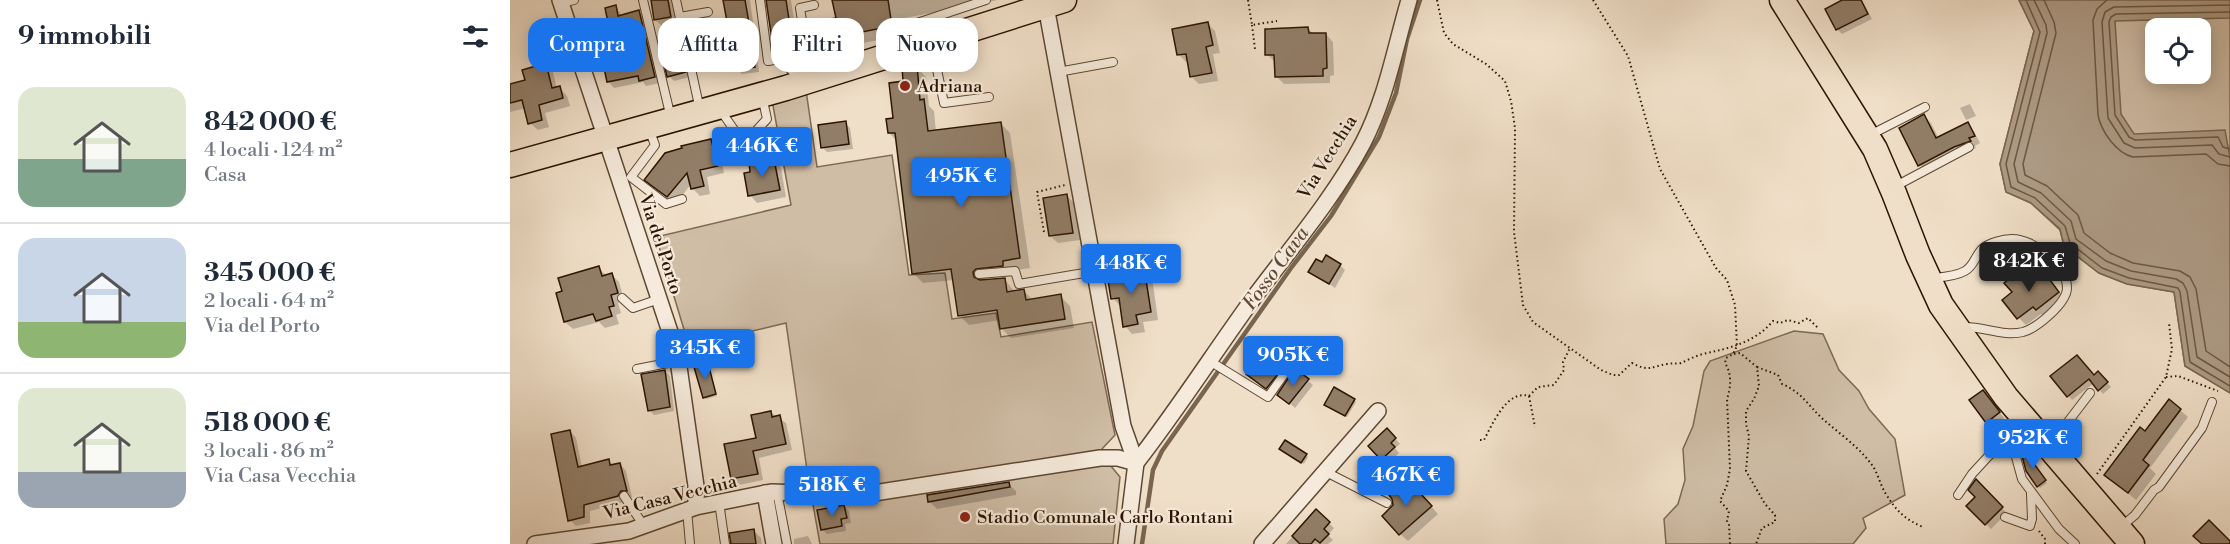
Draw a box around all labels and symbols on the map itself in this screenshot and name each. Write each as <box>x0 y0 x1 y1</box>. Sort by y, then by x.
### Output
place label: Adriana <box>916 75 983 98</box>
marker: Adriana <box>898 79 912 93</box>
street label: Via Vecchia <box>1292 110 1363 204</box>
pin: 446K € <box>713 127 811 178</box>
pin: 495K € <box>912 157 1010 208</box>
street label: Via del Porto <box>633 190 688 298</box>
water label: Fosso Cava <box>1237 221 1316 316</box>
pin: 842K € <box>1980 242 2078 293</box>
pin: 448K € <box>1082 244 1180 295</box>
pin: 345K € <box>656 329 754 380</box>
pin: 905K € <box>1244 336 1342 387</box>
pin: 952K € <box>1984 419 2082 470</box>
pin: 467K € <box>1357 456 1455 507</box>
pin: 518K € <box>783 466 881 517</box>
street label: Via Casa Vecchia <box>600 470 740 525</box>
place label: Stadio Comunale Carlo Rontani <box>977 506 1233 529</box>
marker: Stadio Comunale Carlo Rontani <box>958 510 972 524</box>

